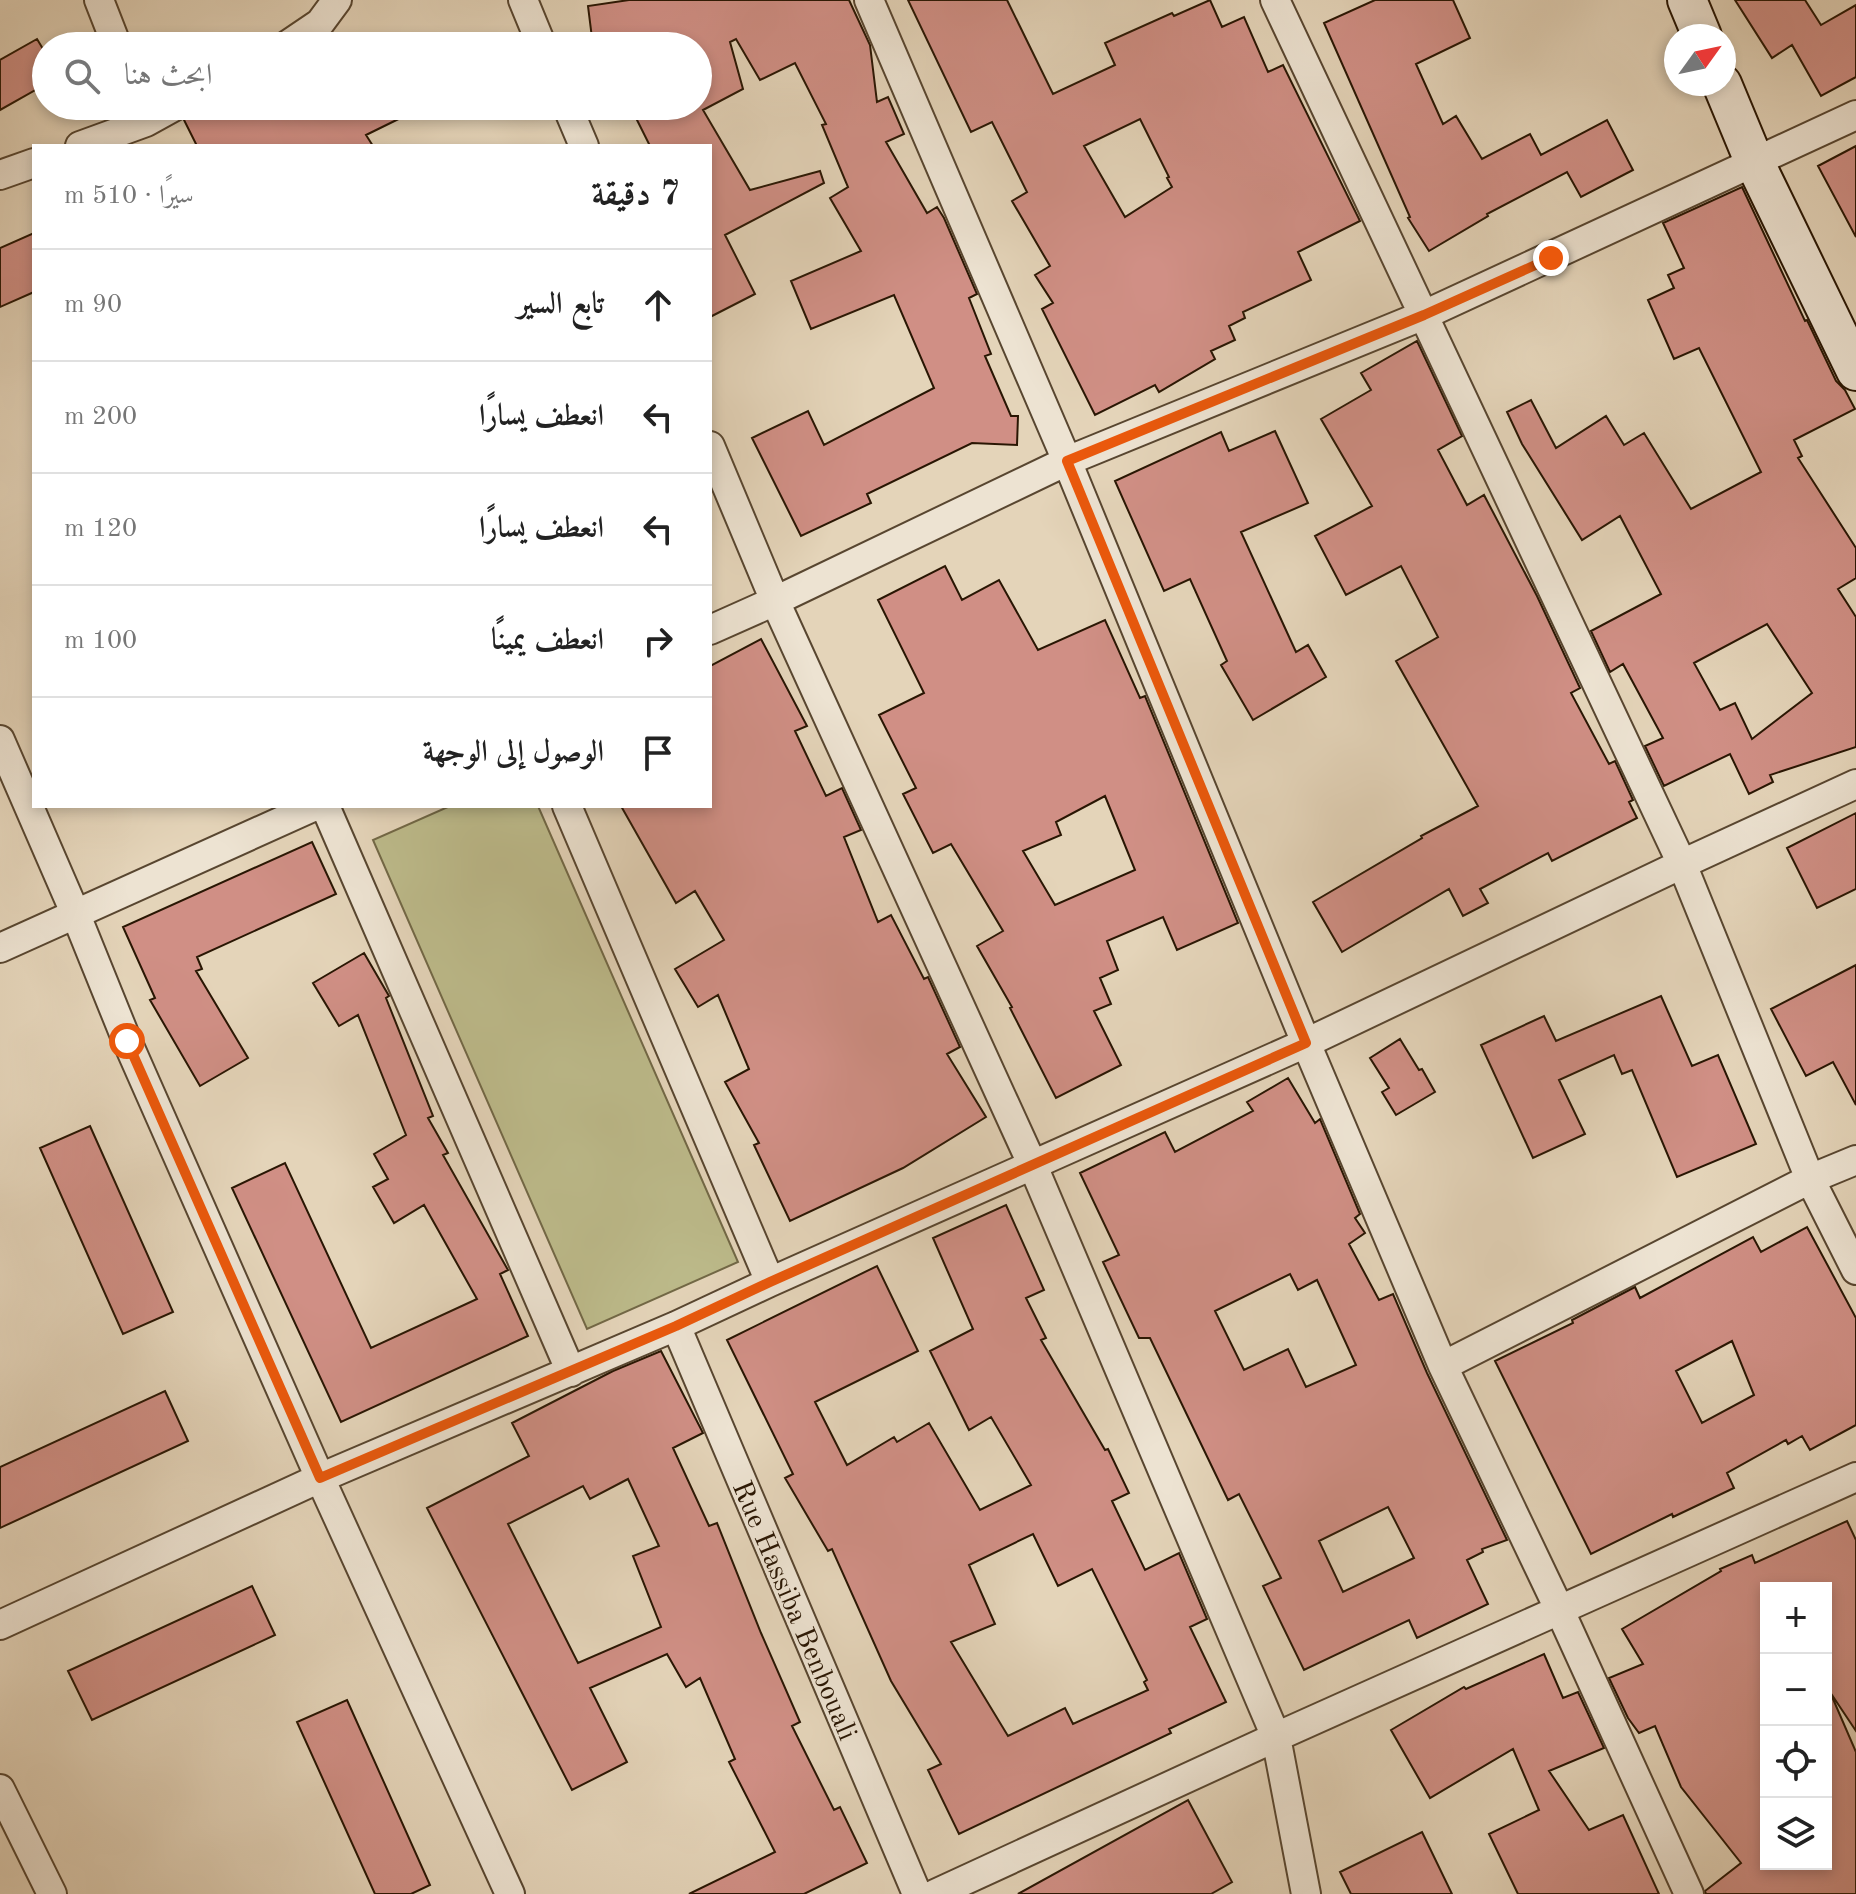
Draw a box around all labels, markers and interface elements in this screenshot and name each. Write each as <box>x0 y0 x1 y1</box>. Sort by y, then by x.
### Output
north arrow <box>1664 24 1736 96</box>
search box <box>32 32 712 120</box>
icon: search <box>60 54 104 98</box>
text: ابحث هنا <box>124 61 212 91</box>
text: 7 دقيقة <box>591 178 680 212</box>
text: سيرًا · 510 m <box>64 183 194 209</box>
route end <box>1533 240 1569 276</box>
icon: ahead <box>636 283 680 327</box>
text: تابع السير <box>517 290 604 320</box>
text: 90 m <box>64 292 122 318</box>
icon: left <box>636 395 680 439</box>
text: انعطف يسارًا <box>479 402 604 432</box>
text: 200 m <box>64 404 137 430</box>
icon: left <box>636 507 680 551</box>
text: انعطف يسارًا <box>479 514 604 544</box>
text: 120 m <box>64 516 137 542</box>
icon: right <box>636 619 680 663</box>
text: انعطف يمينًا <box>491 626 604 656</box>
text: 100 m <box>64 628 137 654</box>
icon: arrive <box>636 731 680 775</box>
text: الوصول إلى الوجهة <box>423 738 604 768</box>
route start <box>109 1023 145 1059</box>
street label: Rue Hassiba Benbouali <box>726 1477 861 1745</box>
map controls <box>1760 1582 1832 1870</box>
button: + <box>1760 1582 1832 1654</box>
button: − <box>1760 1654 1832 1726</box>
button: locate <box>1760 1726 1832 1798</box>
button: layers <box>1760 1798 1832 1870</box>

